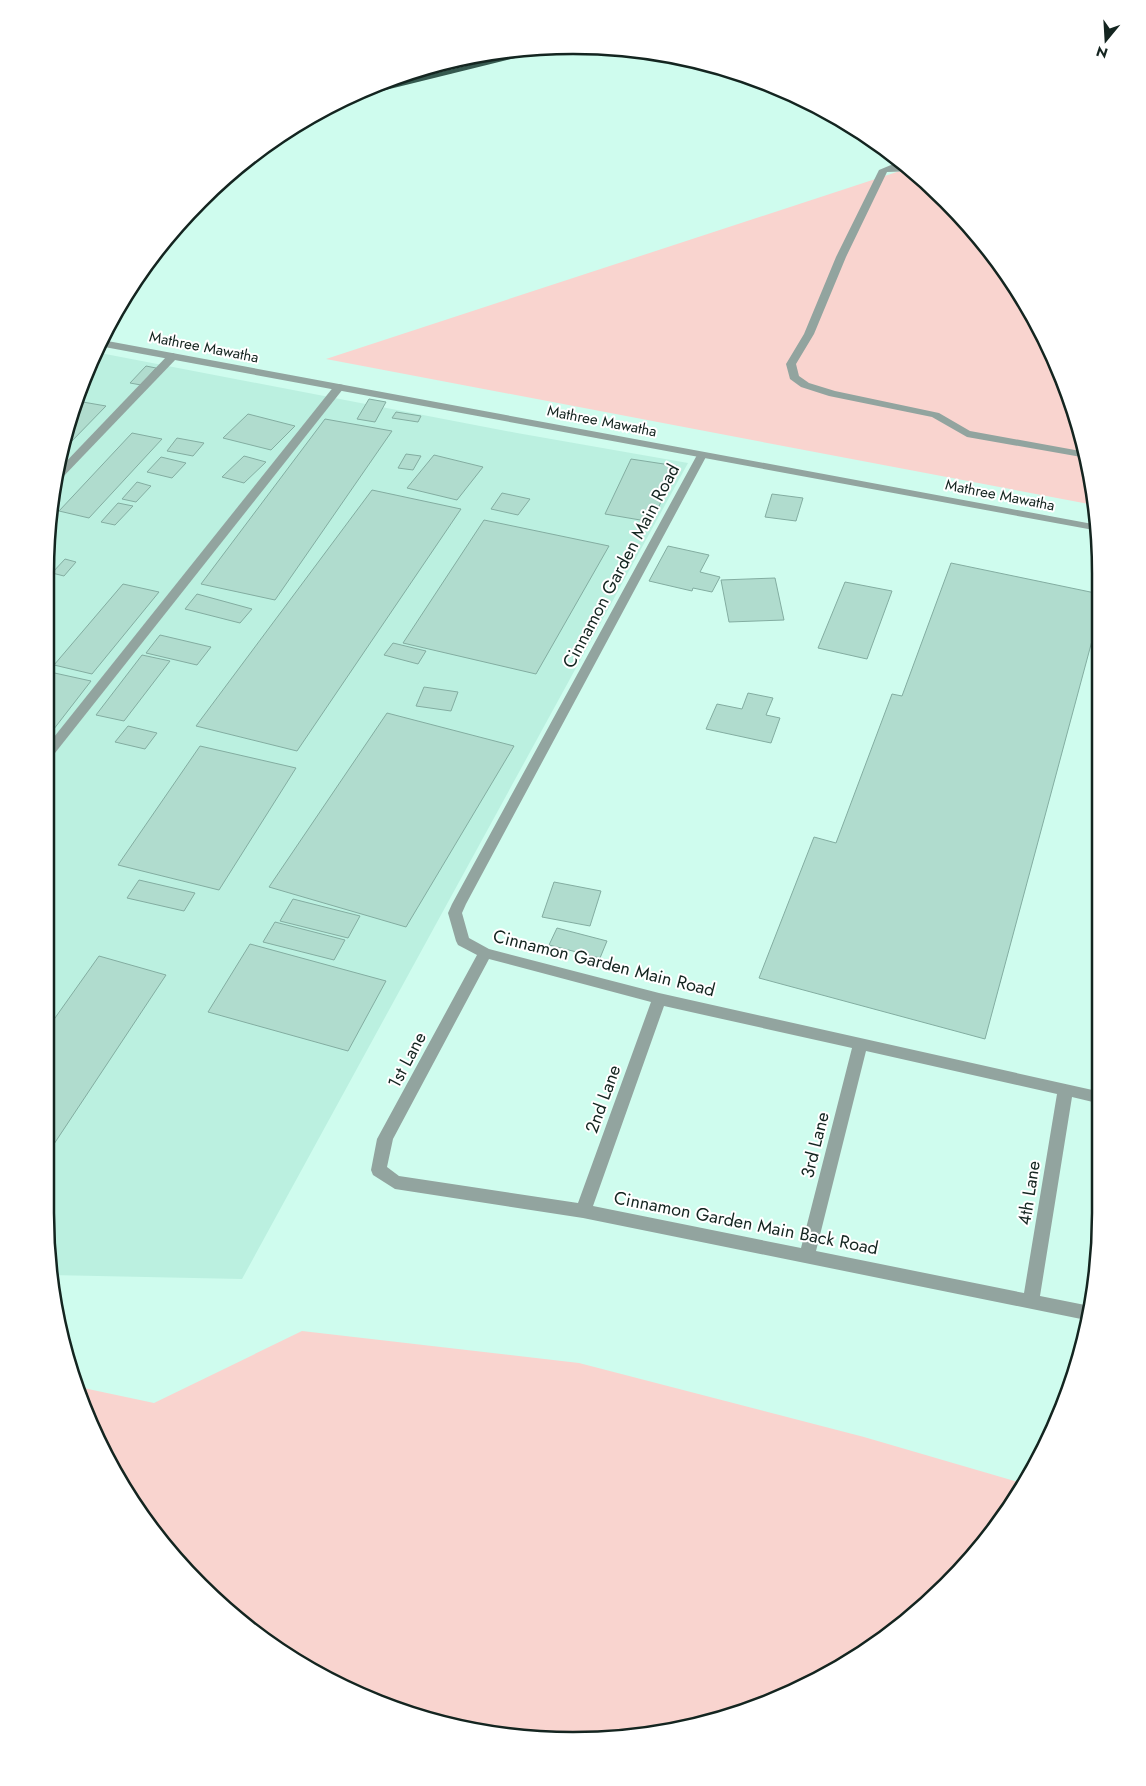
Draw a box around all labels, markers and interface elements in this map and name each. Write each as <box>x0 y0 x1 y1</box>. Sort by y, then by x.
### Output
north arrow <box>1081 15 1131 65</box>
text: N <box>1094 41 1110 64</box>
street label: Mathree Mawatha <box>147 326 261 368</box>
street label: Mathree Mawatha <box>545 400 659 442</box>
street label: Cinnamon Garden Main Road <box>556 459 686 673</box>
street label: Mathree Mawatha <box>943 474 1057 516</box>
street label: Cinnamon Garden Main Road <box>490 923 718 1003</box>
street label: 1st Lane <box>381 1027 433 1093</box>
street label: 2nd Lane <box>579 1061 627 1137</box>
street label: 3rd Lane <box>794 1109 836 1181</box>
street label: 4th Lane <box>1011 1159 1047 1227</box>
street label: Cinnamon Garden Main Back Road <box>612 1185 880 1261</box>

